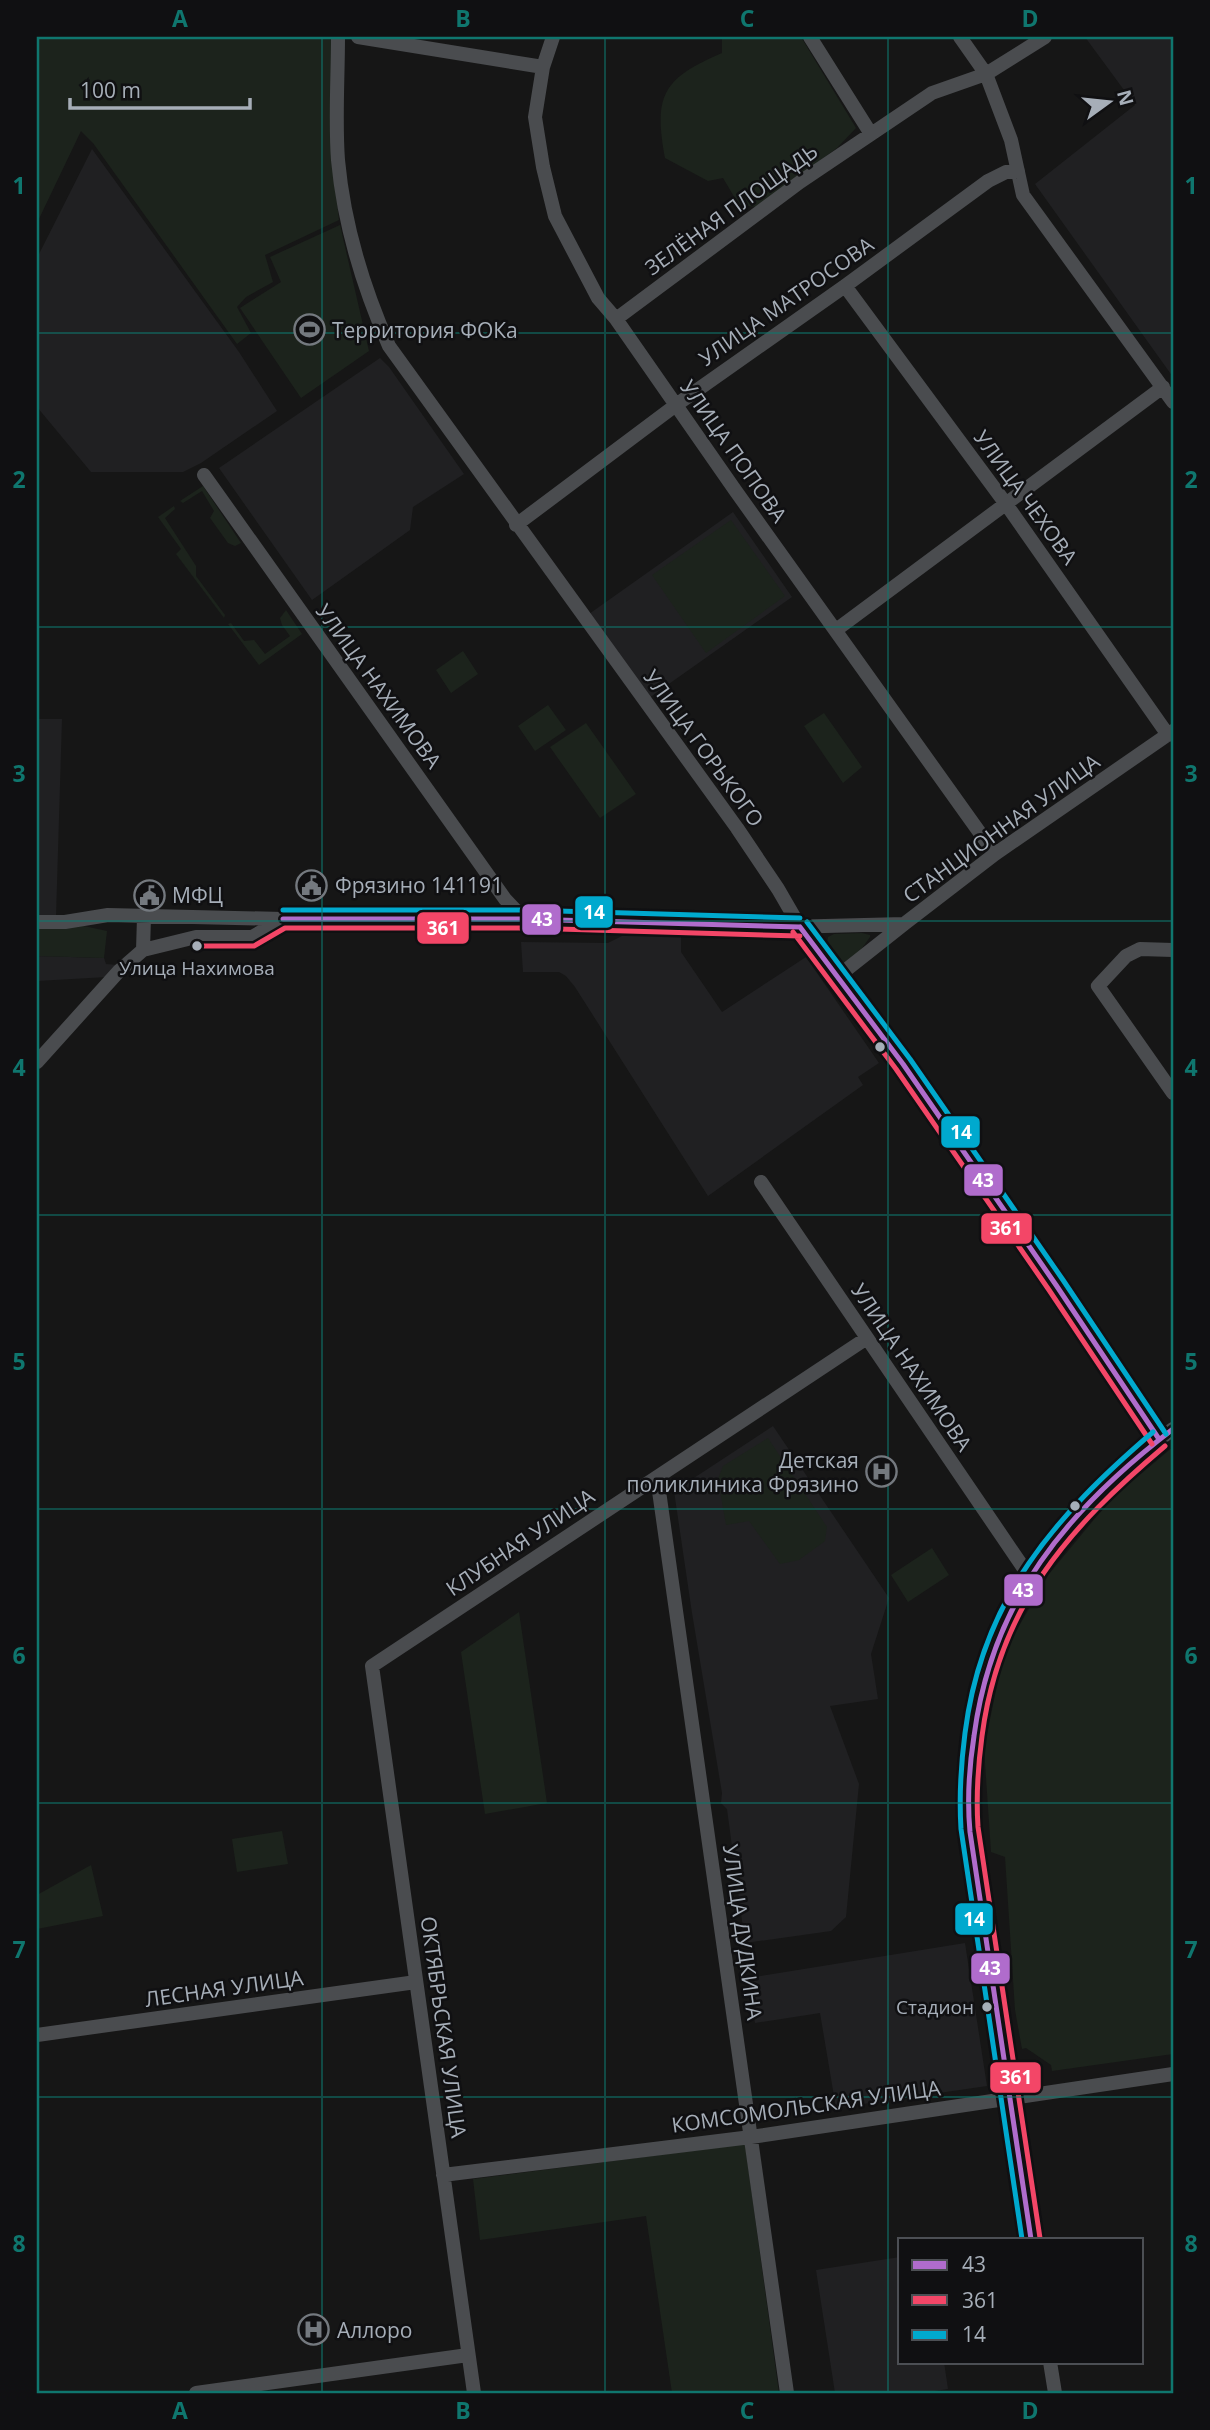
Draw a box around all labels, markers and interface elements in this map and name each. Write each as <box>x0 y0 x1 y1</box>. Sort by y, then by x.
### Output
text: A <box>172 2 188 34</box>
text: B <box>455 2 471 34</box>
text: C <box>740 2 754 34</box>
text: D <box>1021 2 1039 34</box>
scale bar <box>70 66 250 110</box>
north arrow <box>1074 66 1144 136</box>
text: 100 m <box>80 76 141 104</box>
text: N <box>1111 87 1140 108</box>
street label: ЗЕЛЁНАЯ ПЛОЩАДЬ <box>639 137 823 281</box>
text: 1 <box>12 169 26 201</box>
text: 1 <box>1184 169 1198 201</box>
street label: УЛИЦА МАТРОСОВА <box>693 230 879 372</box>
sports icon: Территория ФОКа <box>292 313 326 347</box>
place label: Территория ФОКа <box>332 316 518 344</box>
street label: УЛИЦА ПОПОВА <box>674 374 794 528</box>
street label: УЛИЦА ЧЕХОВА <box>968 424 1085 570</box>
text: 2 <box>12 463 26 495</box>
text: 2 <box>1184 463 1198 495</box>
street label: УЛИЦА НАХИМОВА <box>310 598 449 774</box>
street label: УЛИЦА ГОРЬКОГО <box>638 664 770 832</box>
street label: СТАНЦИОННАЯ УЛИЦА <box>897 747 1106 909</box>
text: 3 <box>12 757 26 789</box>
text: 3 <box>1184 757 1198 789</box>
public building icon: Фрязино 141191 <box>295 868 329 902</box>
place label: Фрязино 141191 <box>335 871 503 899</box>
public building icon: МФЦ <box>132 878 166 912</box>
place label: МФЦ <box>172 881 224 909</box>
line badge: 14 <box>574 895 614 929</box>
text: 14 <box>583 899 605 925</box>
line badge: 43 <box>521 903 562 936</box>
text: 43 <box>531 906 553 932</box>
line badge: 361 <box>416 911 470 945</box>
text: 361 <box>427 915 459 941</box>
marker: Улица Нахимова <box>190 939 204 953</box>
place label: Улица Нахимова <box>119 955 275 981</box>
unlabelled marker <box>873 1040 887 1054</box>
text: 4 <box>12 1051 26 1083</box>
text: 4 <box>1184 1051 1198 1083</box>
line badge: 14 <box>940 1115 981 1149</box>
text: 14 <box>950 1119 972 1145</box>
line badge: 43 <box>963 1163 1004 1197</box>
text: 43 <box>972 1167 994 1193</box>
line badge: 361 <box>980 1212 1033 1245</box>
text: 361 <box>990 1215 1022 1241</box>
street label: УЛИЦА НАХИМОВА <box>845 1278 979 1457</box>
text: 5 <box>12 1345 26 1377</box>
text: 5 <box>1184 1345 1198 1377</box>
place label: Детская поликлиника Фрязино <box>627 1446 859 1498</box>
hospital icon: Детская поликлиника Фрязино <box>865 1455 899 1489</box>
street label: КЛУБНАЯ УЛИЦА <box>440 1482 600 1602</box>
unlabelled marker <box>1068 1499 1082 1513</box>
line badge: 43 <box>1003 1573 1044 1607</box>
text: 43 <box>1012 1577 1034 1603</box>
text: 6 <box>12 1639 26 1671</box>
text: 6 <box>1184 1639 1198 1671</box>
street label: УЛИЦА ДУДКИНА <box>717 1842 769 2022</box>
line badge: 14 <box>954 1902 994 1936</box>
text: 14 <box>963 1906 985 1932</box>
street label: ОКТЯБРЬСКАЯ УЛИЦА <box>415 1914 474 2140</box>
text: 7 <box>12 1933 26 1965</box>
text: 7 <box>1184 1933 1198 1965</box>
line badge: 43 <box>970 1952 1011 1985</box>
text: 43 <box>979 1955 1001 1981</box>
street label: ЛЕСНАЯ УЛИЦА <box>143 1963 306 2013</box>
place label: Стадион <box>896 1994 974 2020</box>
marker: Стадион <box>980 2000 994 2014</box>
line badge: 361 <box>989 2061 1042 2094</box>
text: 361 <box>1000 2064 1032 2090</box>
street label: КОМСОМОЛЬСКАЯ УЛИЦА <box>670 2073 943 2139</box>
text: 8 <box>12 2227 26 2259</box>
text: 8 <box>1184 2227 1198 2259</box>
legend <box>898 2238 1144 2364</box>
text: 43 <box>962 2250 986 2278</box>
text: 361 <box>962 2286 998 2314</box>
hospital icon: Аллоро <box>297 2313 331 2347</box>
place label: Аллоро <box>337 2316 412 2344</box>
text: 14 <box>962 2320 986 2348</box>
text: A <box>172 2394 188 2426</box>
text: B <box>455 2394 471 2426</box>
text: C <box>740 2394 754 2426</box>
text: D <box>1021 2394 1039 2426</box>

